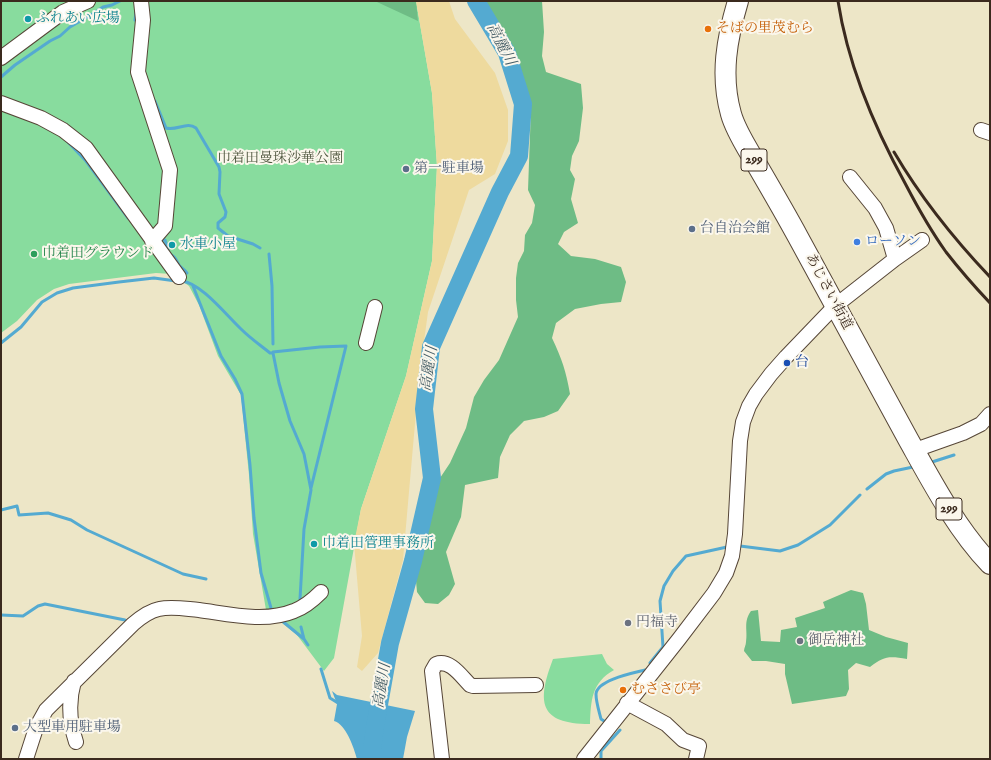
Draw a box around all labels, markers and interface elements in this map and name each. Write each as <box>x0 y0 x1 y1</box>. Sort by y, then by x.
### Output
place label: ふれあい広場 <box>36 11 120 27</box>
marker: ふれあい広場 <box>23 14 33 24</box>
water label: 高麗川 <box>482 21 518 69</box>
place label: そばの里茂むら <box>716 21 814 37</box>
marker: そばの里茂むら <box>703 24 713 34</box>
road number: 299 <box>741 149 767 171</box>
park label: 巾着田曼珠沙華公園 <box>217 151 343 167</box>
place label: 第一駐車場 <box>414 161 484 177</box>
marker: 第一駐車場 <box>401 164 411 174</box>
place label: 台自治会館 <box>700 221 770 237</box>
marker: 台自治会館 <box>687 224 697 234</box>
place label: ローソン <box>865 234 921 250</box>
place label: 水車小屋 <box>180 237 236 253</box>
marker: ローソン <box>852 237 862 247</box>
marker: 水車小屋 <box>167 240 177 250</box>
place label: 巾着田グラウンド <box>42 246 154 262</box>
marker: 巾着田グラウンド <box>29 249 39 259</box>
street label: あじさい街道 <box>801 251 855 333</box>
water label: 高麗川 <box>418 345 442 393</box>
place label: 台 <box>795 355 809 371</box>
marker: 台 <box>782 358 792 368</box>
road number: 299 <box>936 498 962 520</box>
place label: 巾着田管理事務所 <box>322 536 434 552</box>
marker: 巾着田管理事務所 <box>309 539 319 549</box>
place label: 円福寺 <box>636 615 678 631</box>
marker: 円福寺 <box>623 618 633 628</box>
place label: 御岳神社 <box>808 633 864 649</box>
marker: 御岳神社 <box>795 636 805 646</box>
water label: 高麗川 <box>371 662 395 710</box>
place label: むささび亭 <box>631 682 701 698</box>
marker: むささび亭 <box>618 685 628 695</box>
place label: 大型車用駐車場 <box>23 720 121 736</box>
marker: 大型車用駐車場 <box>10 723 20 733</box>

